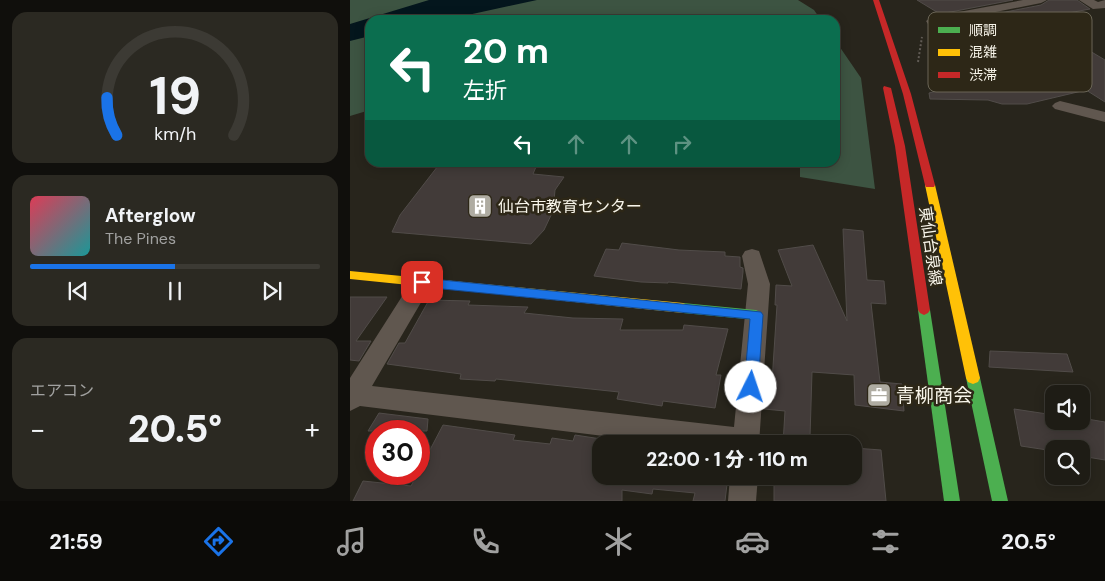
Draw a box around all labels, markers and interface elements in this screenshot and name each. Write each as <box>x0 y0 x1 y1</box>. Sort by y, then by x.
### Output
legend <box>928 12 1092 92</box>
text: 順調 <box>969 21 997 39</box>
text: 20 m <box>463 28 549 74</box>
icon: left <box>380 35 445 100</box>
text: 混雑 <box>969 43 997 61</box>
text: 19 <box>149 62 201 130</box>
text: 渋滞 <box>969 66 997 84</box>
text: 左折 <box>463 76 507 105</box>
text: km/h <box>154 122 196 146</box>
icon: left <box>509 130 537 158</box>
icon: ahead <box>562 130 590 158</box>
icon: ahead <box>615 130 643 158</box>
icon: right <box>668 130 696 158</box>
building icon: 仙台市教育センター <box>467 193 493 219</box>
place label: 仙台市教育センター <box>498 196 642 217</box>
text: Afterglow <box>105 203 196 228</box>
street label: 東仙台泉線 <box>915 205 946 287</box>
text: The Pines <box>105 228 176 249</box>
pin <box>401 261 443 303</box>
icon: arrive <box>408 268 436 296</box>
icon: previous <box>64 277 92 305</box>
icon: pause <box>161 277 189 305</box>
icon: next <box>258 277 286 305</box>
position arrow <box>724 360 776 412</box>
text: エアコン <box>30 380 94 401</box>
office icon: 青柳商会 <box>866 382 892 408</box>
place label: 青柳商会 <box>896 383 972 408</box>
map controls <box>1045 385 1090 485</box>
button: sound <box>1045 385 1090 430</box>
text: 20.5° <box>128 404 222 454</box>
text: − <box>30 411 45 448</box>
text: + <box>305 411 320 448</box>
speed limit sign: 30 <box>365 420 430 485</box>
button: search <box>1045 440 1090 485</box>
text: 22:00 · 1 分 · 110 m <box>646 447 808 472</box>
icon: directions <box>201 524 236 559</box>
icon: music <box>334 524 369 559</box>
icon: phone <box>468 524 503 559</box>
icon: climate <box>601 524 636 559</box>
icon: car <box>735 524 770 559</box>
icon: filters <box>868 524 903 559</box>
text: 21:59 <box>49 527 103 556</box>
text: 20.5° <box>1001 527 1056 556</box>

